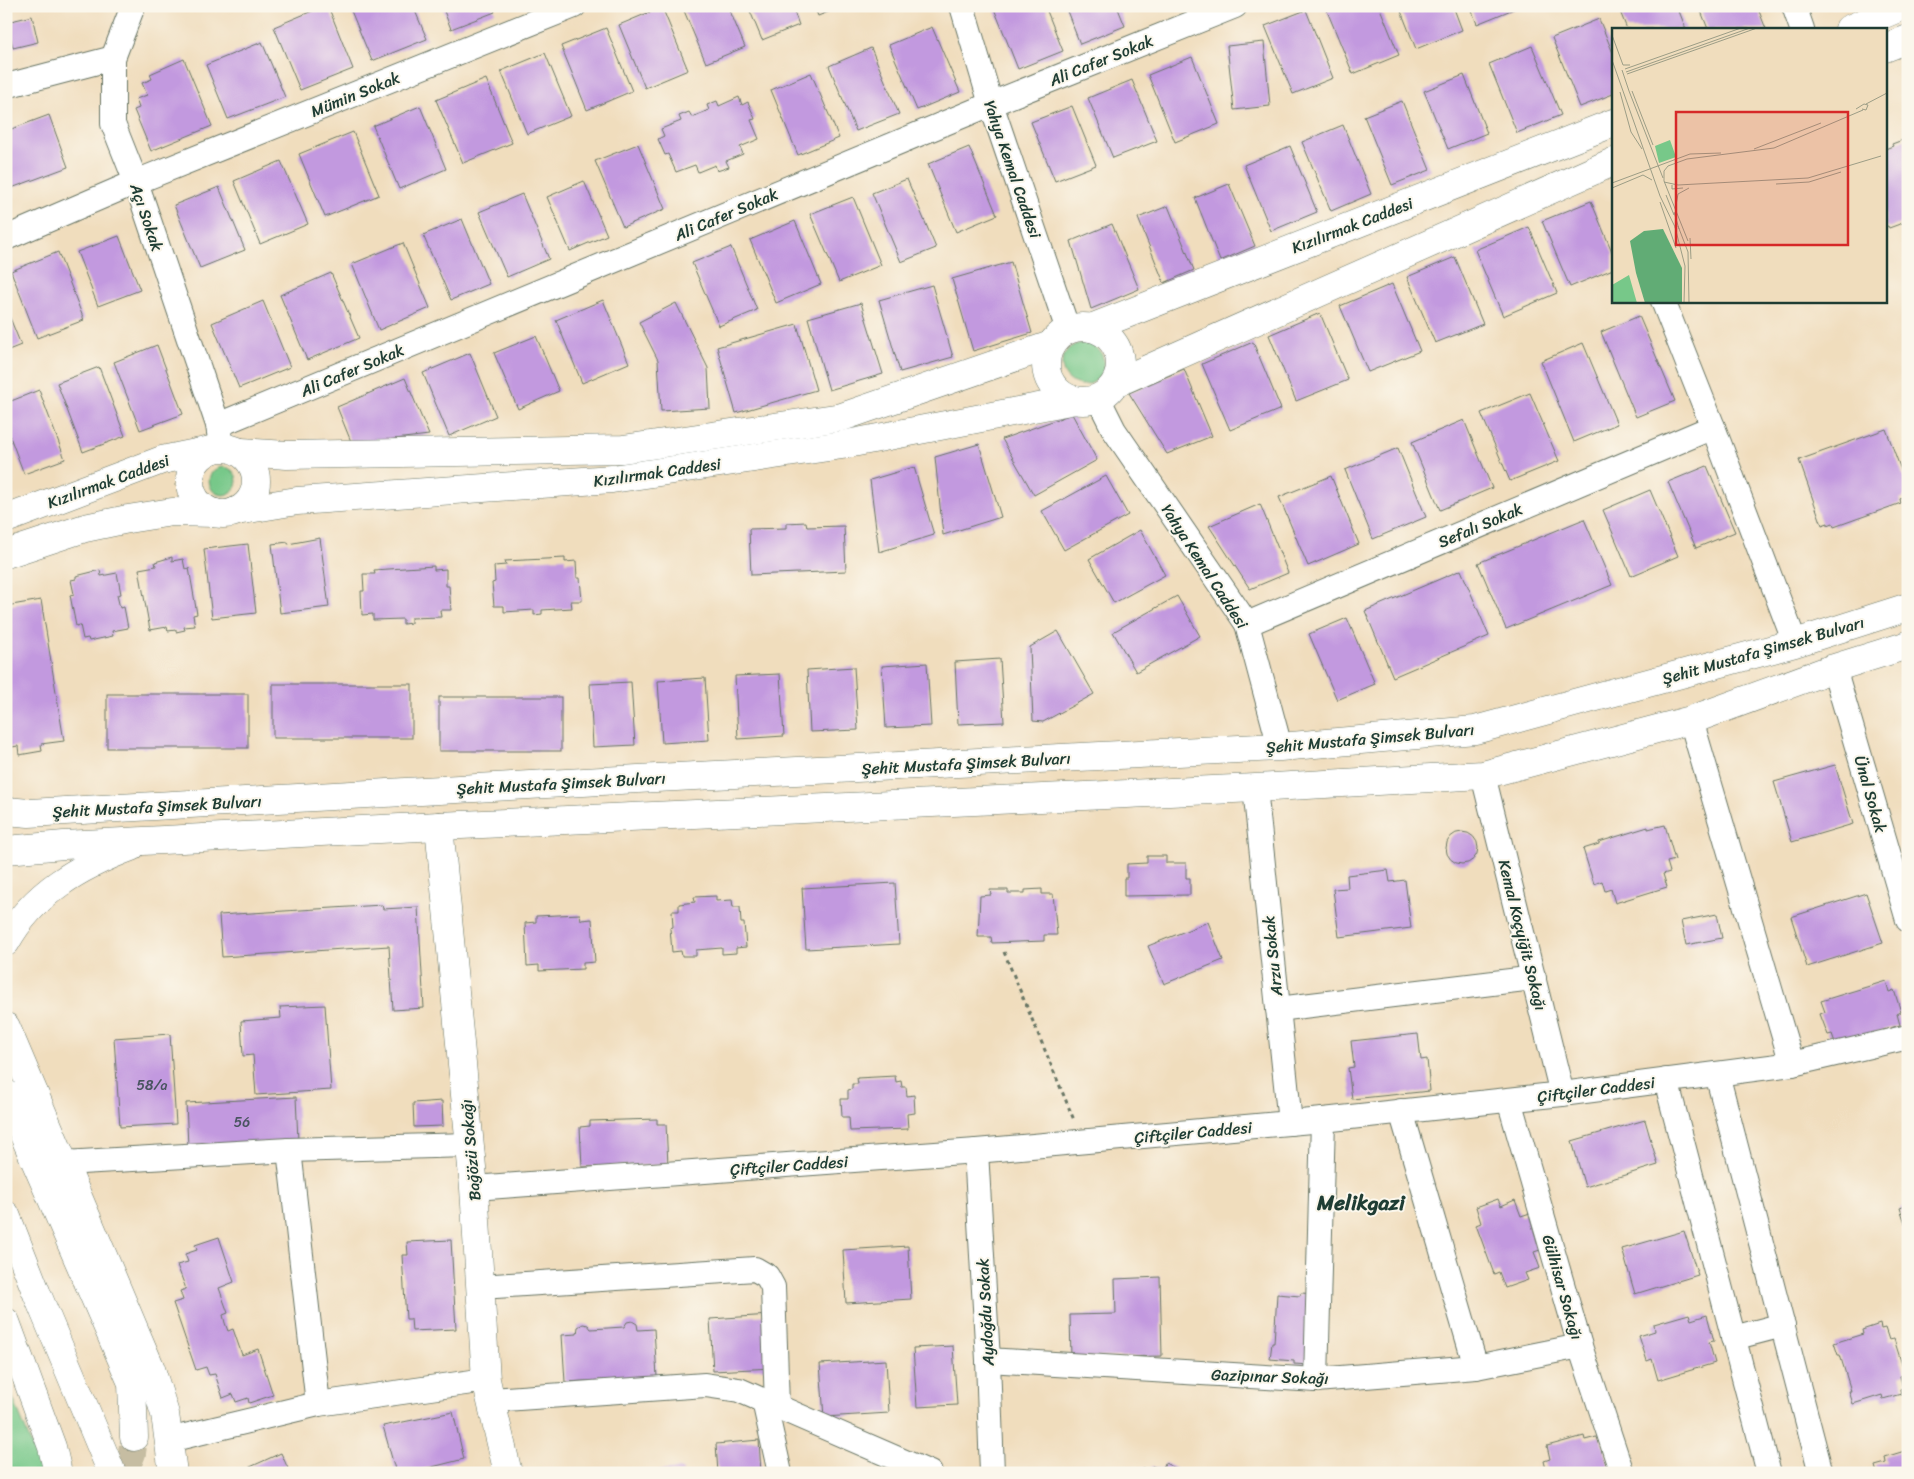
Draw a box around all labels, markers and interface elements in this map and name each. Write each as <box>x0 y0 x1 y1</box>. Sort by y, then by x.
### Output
street label: Ali Cafer Sokak <box>1044 26 1158 95</box>
inset map <box>1612 28 1886 302</box>
street label: Mümin Sokak <box>306 63 405 126</box>
street label: Yahya Kemal Caddesi <box>975 96 1050 243</box>
street label: Açı Sokak <box>121 178 172 256</box>
street label: Ali Cafer Sokak <box>669 179 783 250</box>
street label: Kızılırmak Caddesi <box>1287 189 1418 262</box>
street label: Ali Cafer Sokak <box>295 335 409 406</box>
street label: Kızılırmak Caddesi <box>43 446 174 517</box>
street label: Kızılırmak Caddesi <box>592 449 723 496</box>
street label: Sefalı Sokak <box>1433 494 1528 556</box>
street label: Yahya Kemal Caddesi <box>1153 498 1256 635</box>
street label: Şehit Mustafa Şimsek Bulvarı <box>1659 608 1868 693</box>
street label: Şehit Mustafa Şimsek Bulvarı <box>1265 715 1476 762</box>
street label: Şehit Mustafa Şimsek Bulvarı <box>861 744 1071 783</box>
street label: Ünal Sokak <box>1846 752 1896 837</box>
street label: Şehit Mustafa Şimsek Bulvarı <box>456 764 666 803</box>
street label: Şehit Mustafa Şimsek Bulvarı <box>52 787 262 826</box>
street label: Kemal Koçyiğit Sokağı <box>1490 856 1555 1014</box>
street label: Arzu Sokak <box>1254 914 1291 999</box>
street label: Çiftçiler Caddesi <box>1536 1068 1657 1111</box>
house number: 58/a <box>137 1073 167 1098</box>
street label: Bağözü Sokağı <box>452 1098 489 1202</box>
house number: 56 <box>234 1110 250 1135</box>
street label: Çiftçiler Caddesi <box>1133 1113 1254 1152</box>
street label: Çiftçiler Caddesi <box>729 1147 850 1184</box>
district label: Melikgazi <box>1316 1184 1406 1222</box>
street label: Gülhisar Sokağı <box>1534 1231 1591 1343</box>
street label: Aydoğdu Sokak <box>968 1257 1003 1367</box>
street label: Gazipınar Sokağı <box>1211 1360 1329 1393</box>

